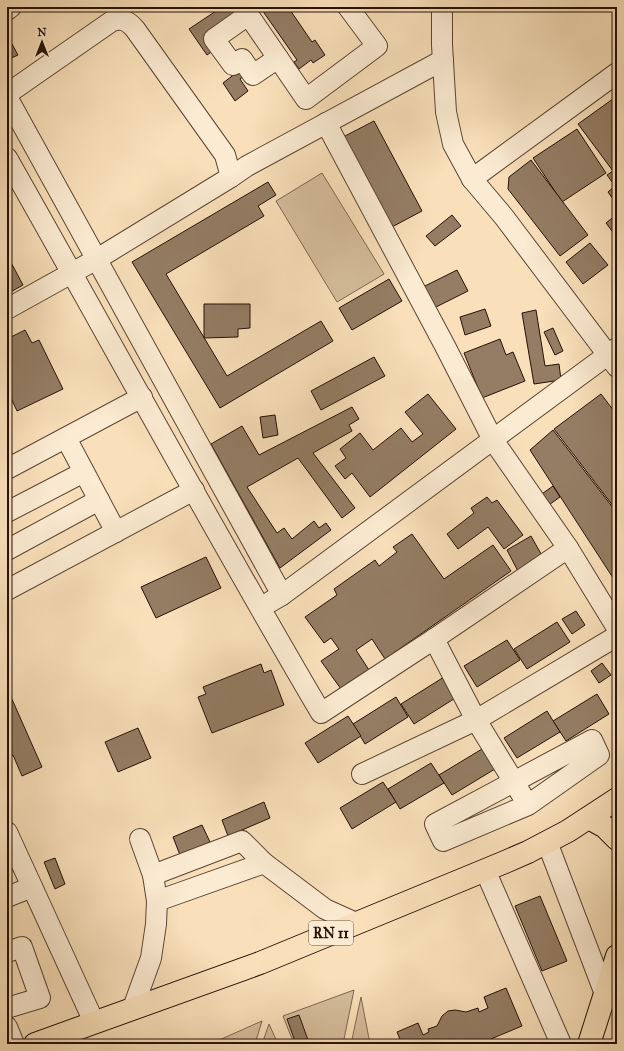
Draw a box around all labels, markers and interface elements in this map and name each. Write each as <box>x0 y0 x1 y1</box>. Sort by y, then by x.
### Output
north arrow <box>22 22 62 62</box>
text: N <box>37 26 47 39</box>
road number: RN 11 <box>309 921 353 945</box>

